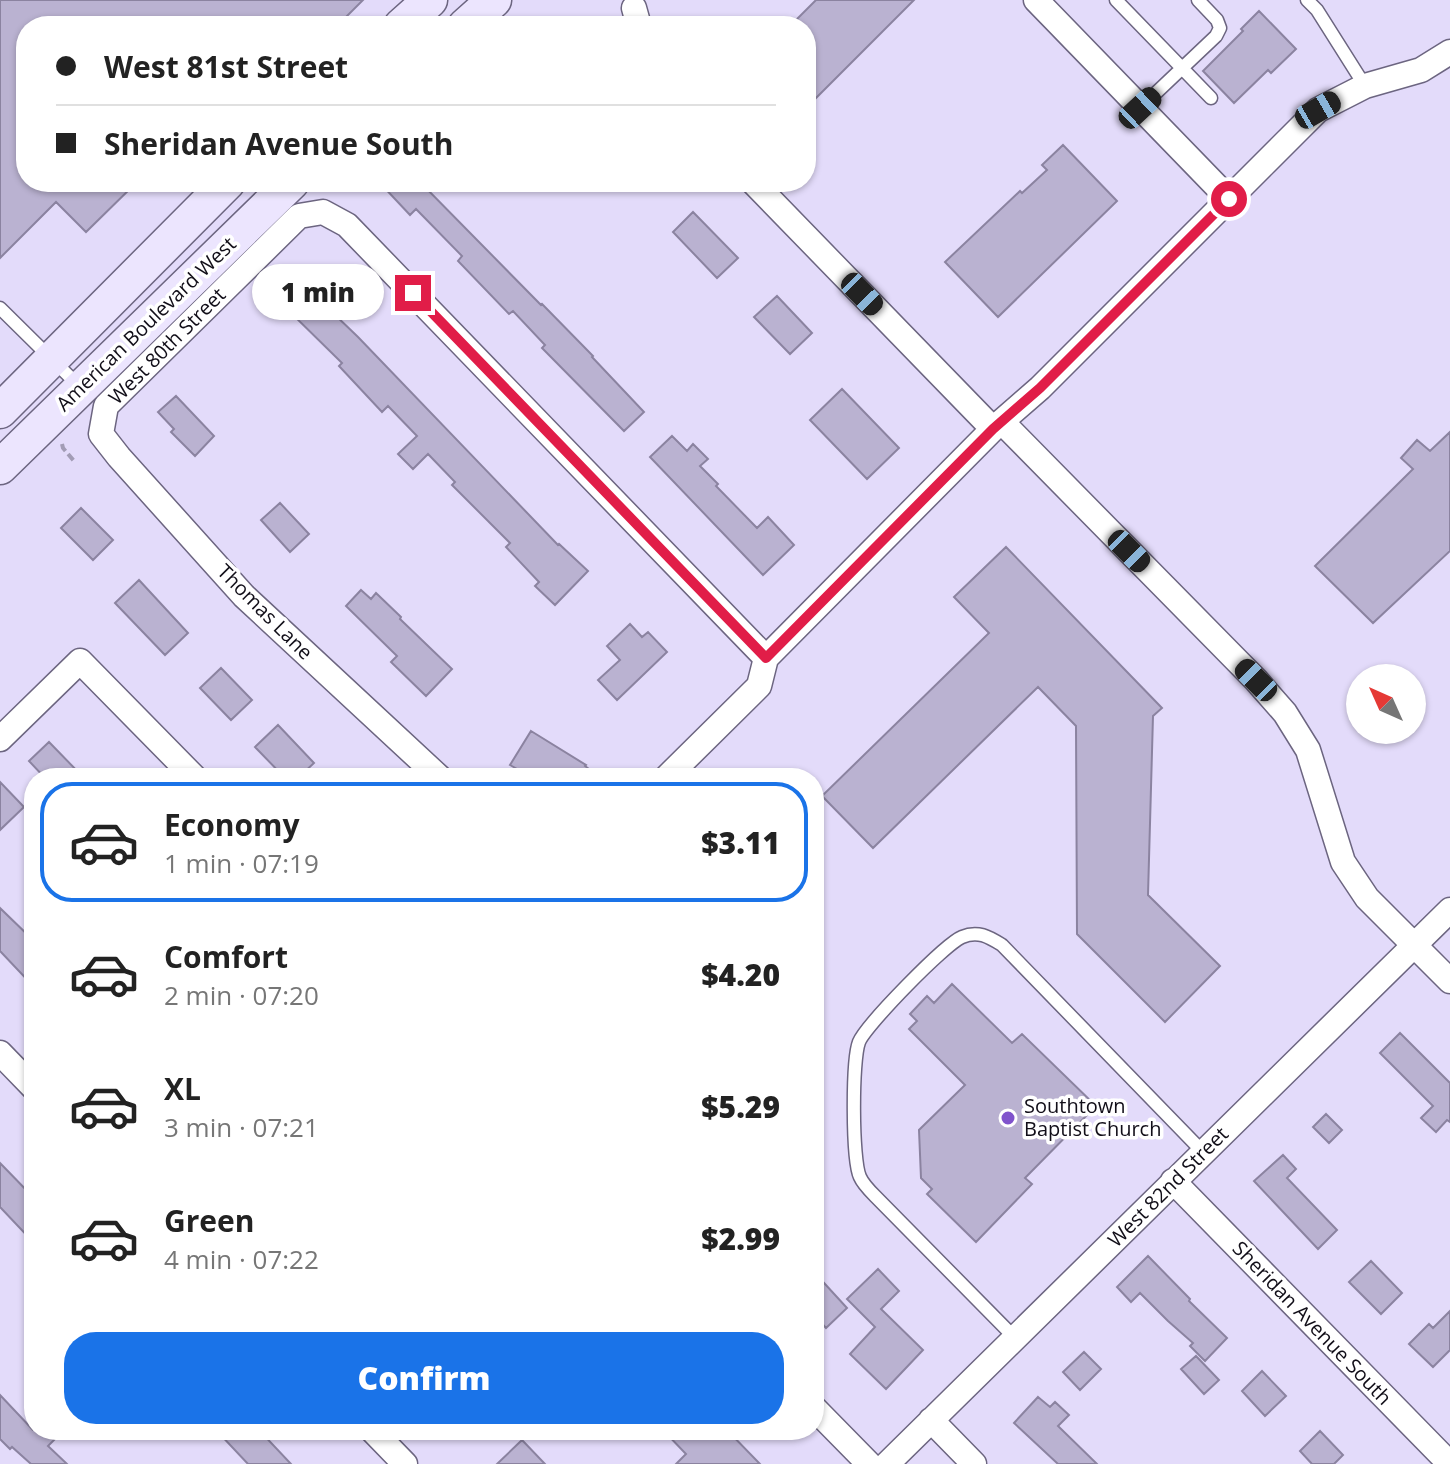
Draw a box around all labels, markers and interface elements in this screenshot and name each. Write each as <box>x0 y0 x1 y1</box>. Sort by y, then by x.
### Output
text: West 81st Street <box>104 46 348 87</box>
car <box>1114 83 1166 133</box>
car <box>1291 88 1345 132</box>
text: Sheridan Avenue South <box>104 123 453 164</box>
route start <box>1211 181 1247 217</box>
street label: American Boulevard West <box>50 230 241 417</box>
callout: 1 min <box>253 265 385 321</box>
car <box>837 268 887 320</box>
text: 1 min <box>281 274 355 310</box>
route end <box>395 275 431 311</box>
street label: West 80th Street <box>102 281 231 410</box>
car <box>1104 526 1154 576</box>
street label: Thomas Lane <box>212 558 319 665</box>
car <box>1231 655 1281 705</box>
north arrow <box>1346 664 1426 744</box>
map controls <box>1346 664 1426 744</box>
text: Economy <box>164 804 300 845</box>
icon: car <box>68 806 140 878</box>
text: $3.11 <box>701 822 780 863</box>
text: 1 min · 07:19 <box>164 845 319 881</box>
text: Comfort <box>164 936 288 977</box>
icon: car <box>68 938 140 1010</box>
text: $4.20 <box>701 954 780 995</box>
text: 2 min · 07:20 <box>164 977 319 1013</box>
text: XL <box>164 1068 201 1109</box>
icon: car <box>68 1070 140 1142</box>
text: $5.29 <box>701 1086 780 1127</box>
place label: Southtown Baptist Church <box>1024 1092 1161 1142</box>
text: 3 min · 07:21 <box>164 1109 319 1145</box>
marker: Southtown Baptist Church <box>999 1109 1017 1127</box>
street label: West 82nd Street <box>1102 1121 1234 1253</box>
text: Green <box>164 1200 255 1241</box>
icon: car <box>68 1202 140 1274</box>
text: $2.99 <box>701 1218 780 1259</box>
street label: Sheridan Avenue South <box>1227 1235 1398 1410</box>
text: 4 min · 07:22 <box>164 1241 319 1277</box>
button: Confirm <box>64 1332 784 1424</box>

